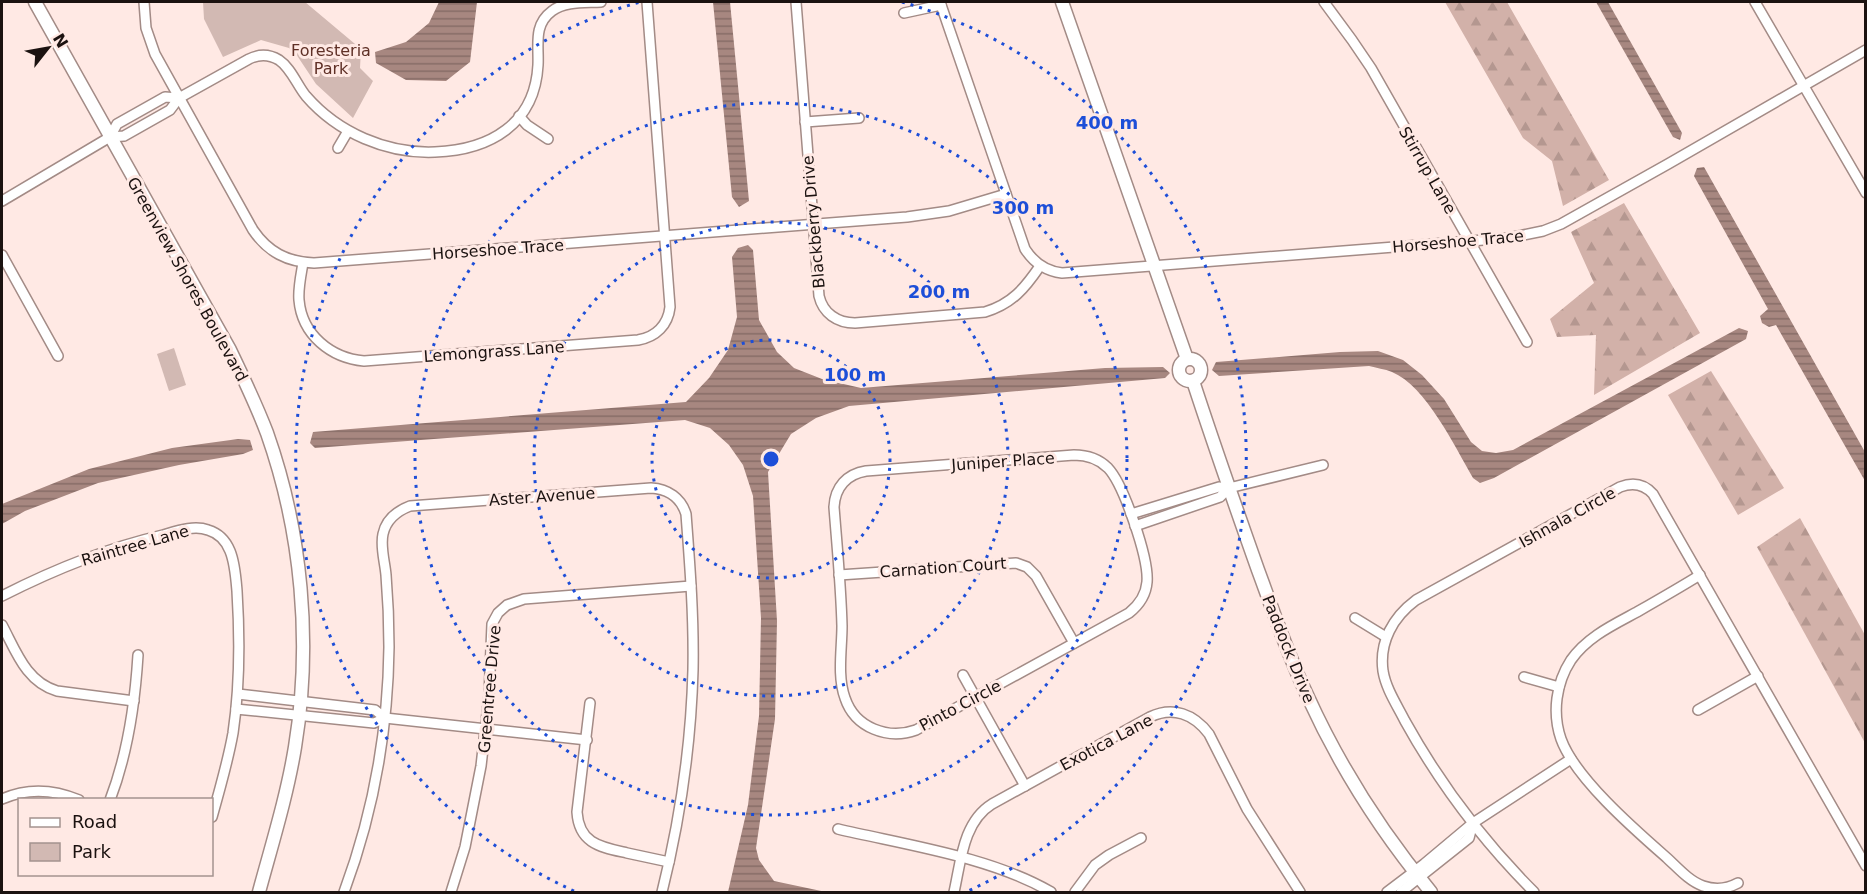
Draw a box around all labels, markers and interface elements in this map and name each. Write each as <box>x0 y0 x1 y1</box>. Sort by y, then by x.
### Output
north arrow <box>18 18 78 78</box>
text: N <box>49 30 72 51</box>
park label: Foresteria Park <box>291 41 371 78</box>
text: 400 m <box>1076 112 1138 133</box>
street label: Stirrup Lane <box>1395 123 1460 217</box>
street label: Blackberry Drive <box>798 155 829 289</box>
street label: Greenview Shores Boulevard <box>123 174 252 385</box>
text: 300 m <box>992 197 1054 218</box>
street label: Horseshoe Trace <box>1391 226 1525 257</box>
street label: Horseshoe Trace <box>431 235 565 264</box>
text: 200 m <box>908 281 970 302</box>
street label: Lemongrass Lane <box>423 337 565 366</box>
text: 100 m <box>824 364 886 385</box>
street label: Juniper Place <box>950 448 1055 475</box>
centre of rings <box>761 449 781 469</box>
street label: Aster Avenue <box>488 483 596 510</box>
street label: Ishnala Circle <box>1516 483 1619 552</box>
street label: Raintree Lane <box>79 521 191 570</box>
street label: Carnation Court <box>879 554 1007 581</box>
street label: Paddock Drive <box>1258 592 1319 706</box>
street label: Greentree Drive <box>474 624 505 754</box>
street label: Pinto Circle <box>916 676 1004 735</box>
street label: Exotica Lane <box>1057 710 1156 775</box>
legend <box>18 798 213 876</box>
text: Road <box>72 811 117 832</box>
text: Park <box>72 841 111 862</box>

